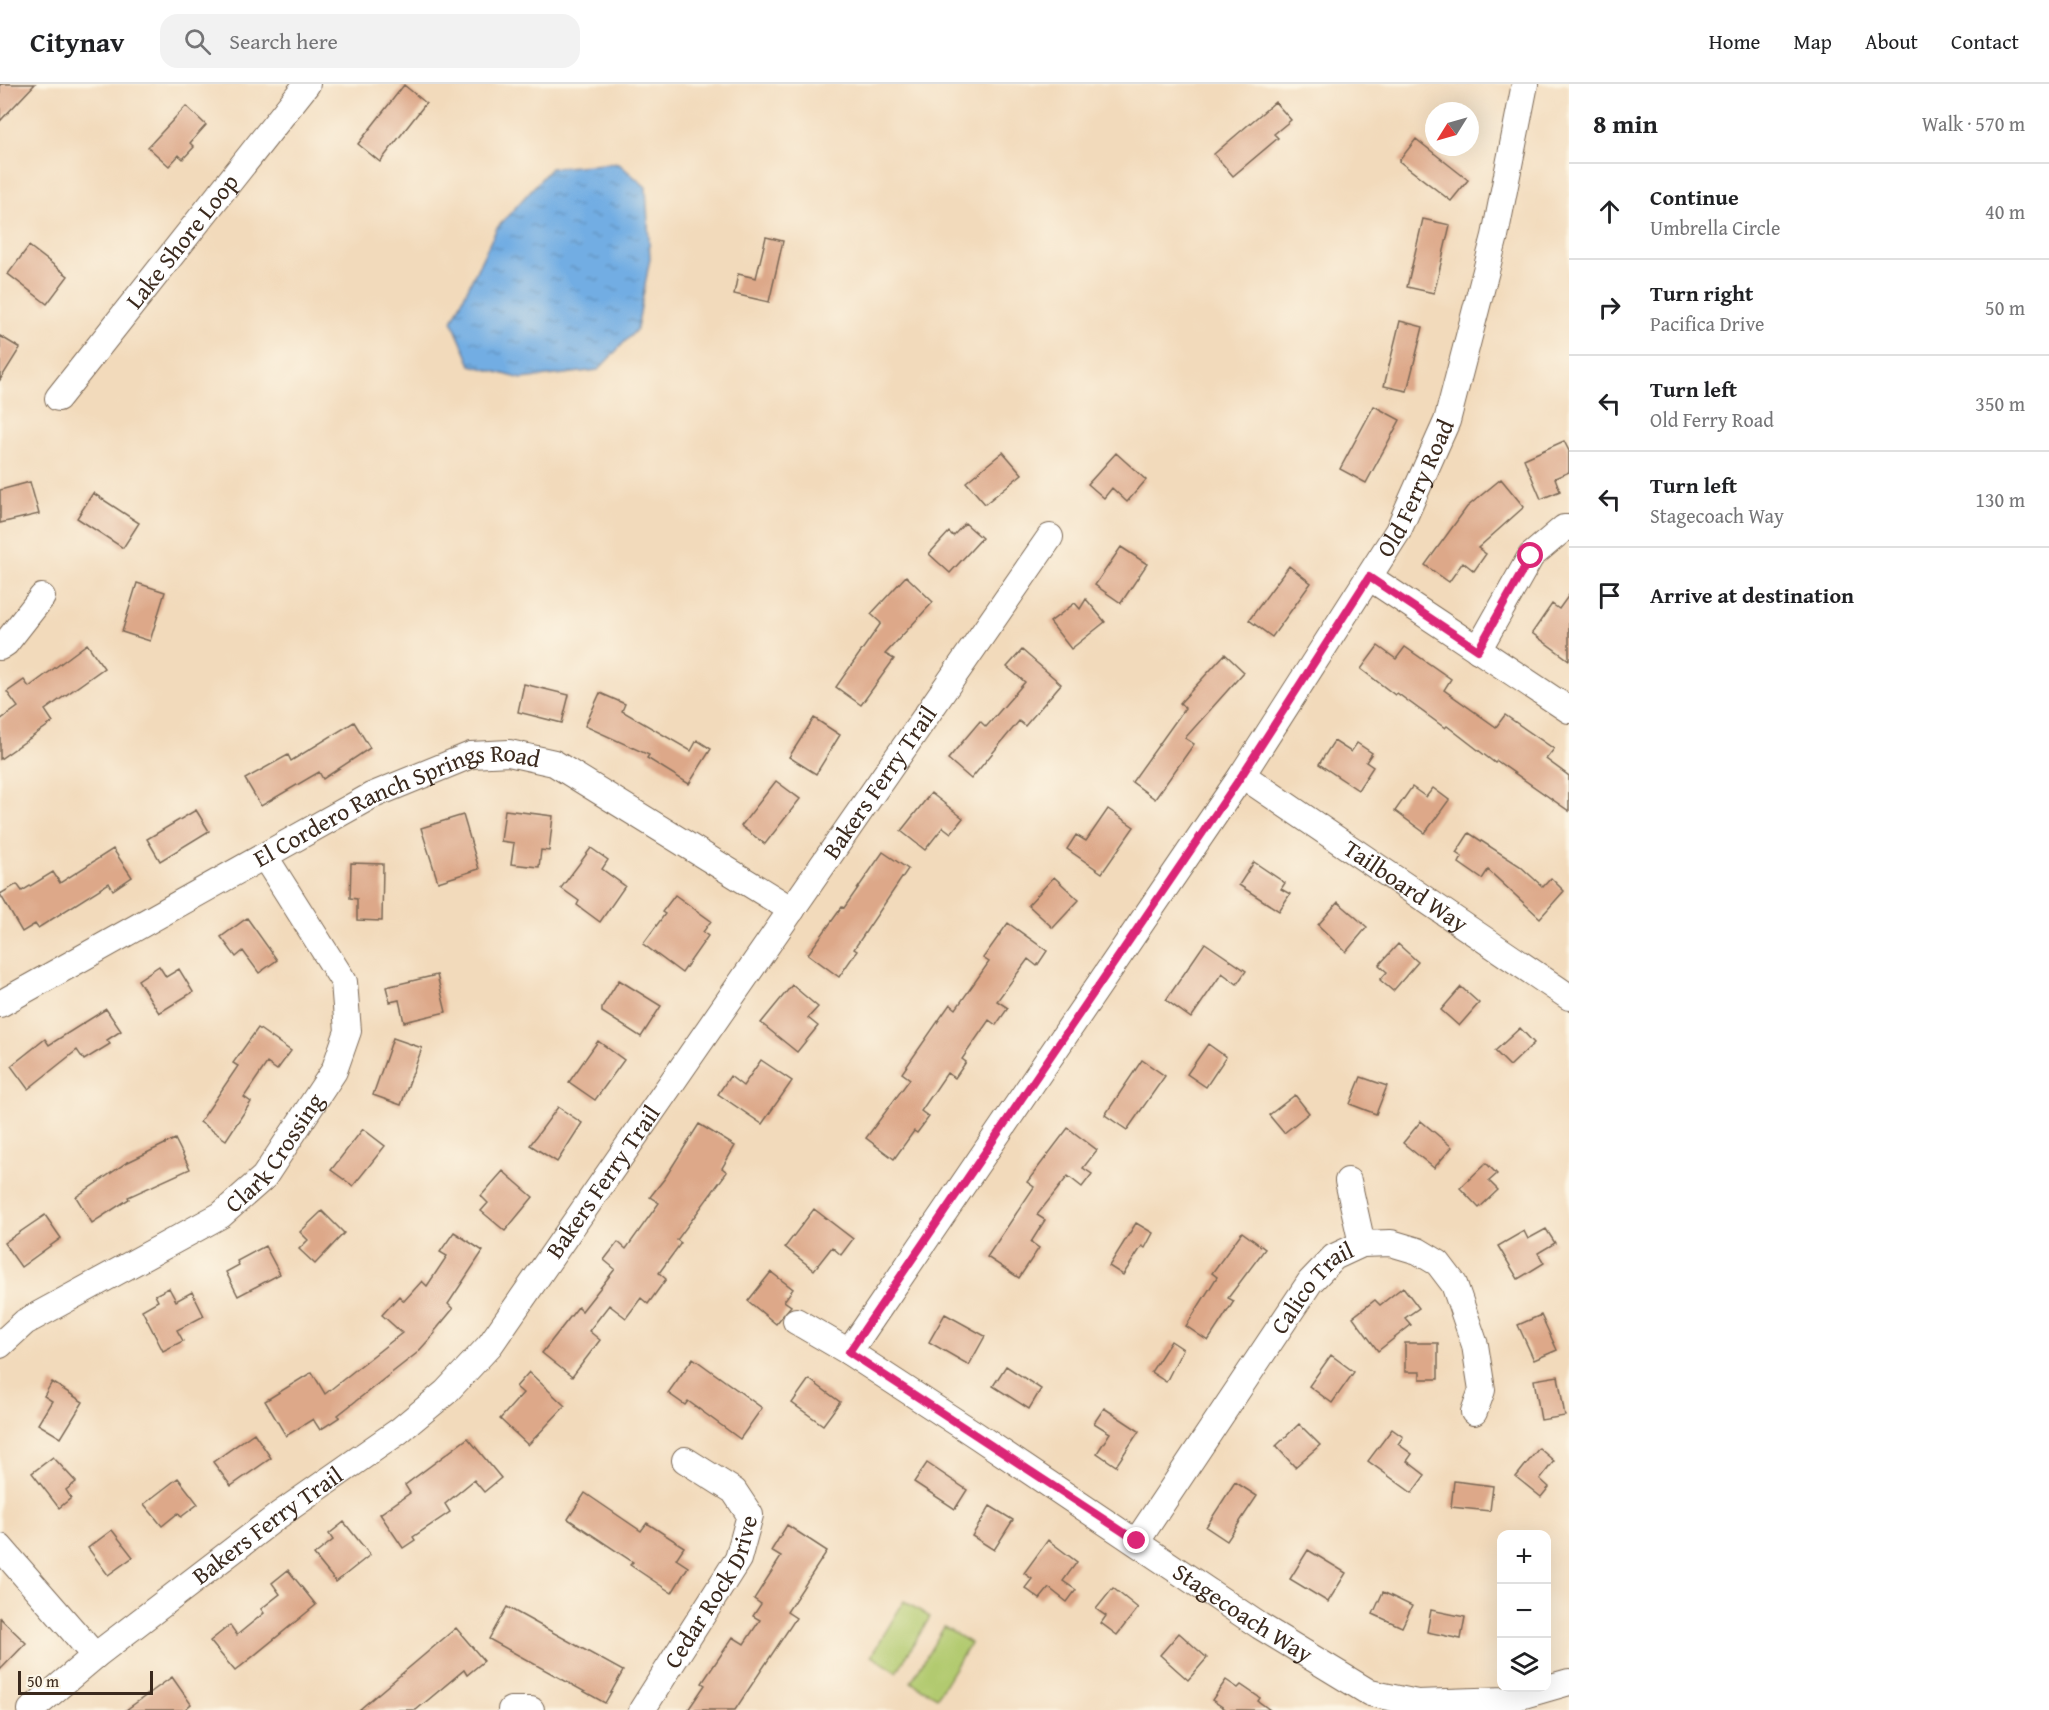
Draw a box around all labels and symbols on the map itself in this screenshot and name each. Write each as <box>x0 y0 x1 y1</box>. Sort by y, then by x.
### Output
north arrow <box>1425 102 1479 156</box>
street label: Lake Shore Loop <box>117 166 247 316</box>
street label: Old Ferry Road <box>1368 413 1463 564</box>
route start <box>1517 542 1543 568</box>
street label: Bakers Ferry Trail <box>814 698 945 866</box>
street label: El Cordero Ranch Springs Road <box>247 734 544 875</box>
street label: Tailboard Way <box>1337 831 1475 941</box>
street label: Clark Crossing <box>217 1086 332 1221</box>
street label: Bakers Ferry Trail <box>537 1098 668 1265</box>
street label: Calico Trail <box>1262 1232 1359 1341</box>
street label: Bakers Ferry Trail <box>184 1458 350 1593</box>
street label: Cedar Rock Drive <box>655 1511 766 1675</box>
route end <box>1123 1527 1149 1553</box>
street label: Stagecoach Way <box>1166 1554 1320 1671</box>
scale bar <box>18 1668 153 1696</box>

